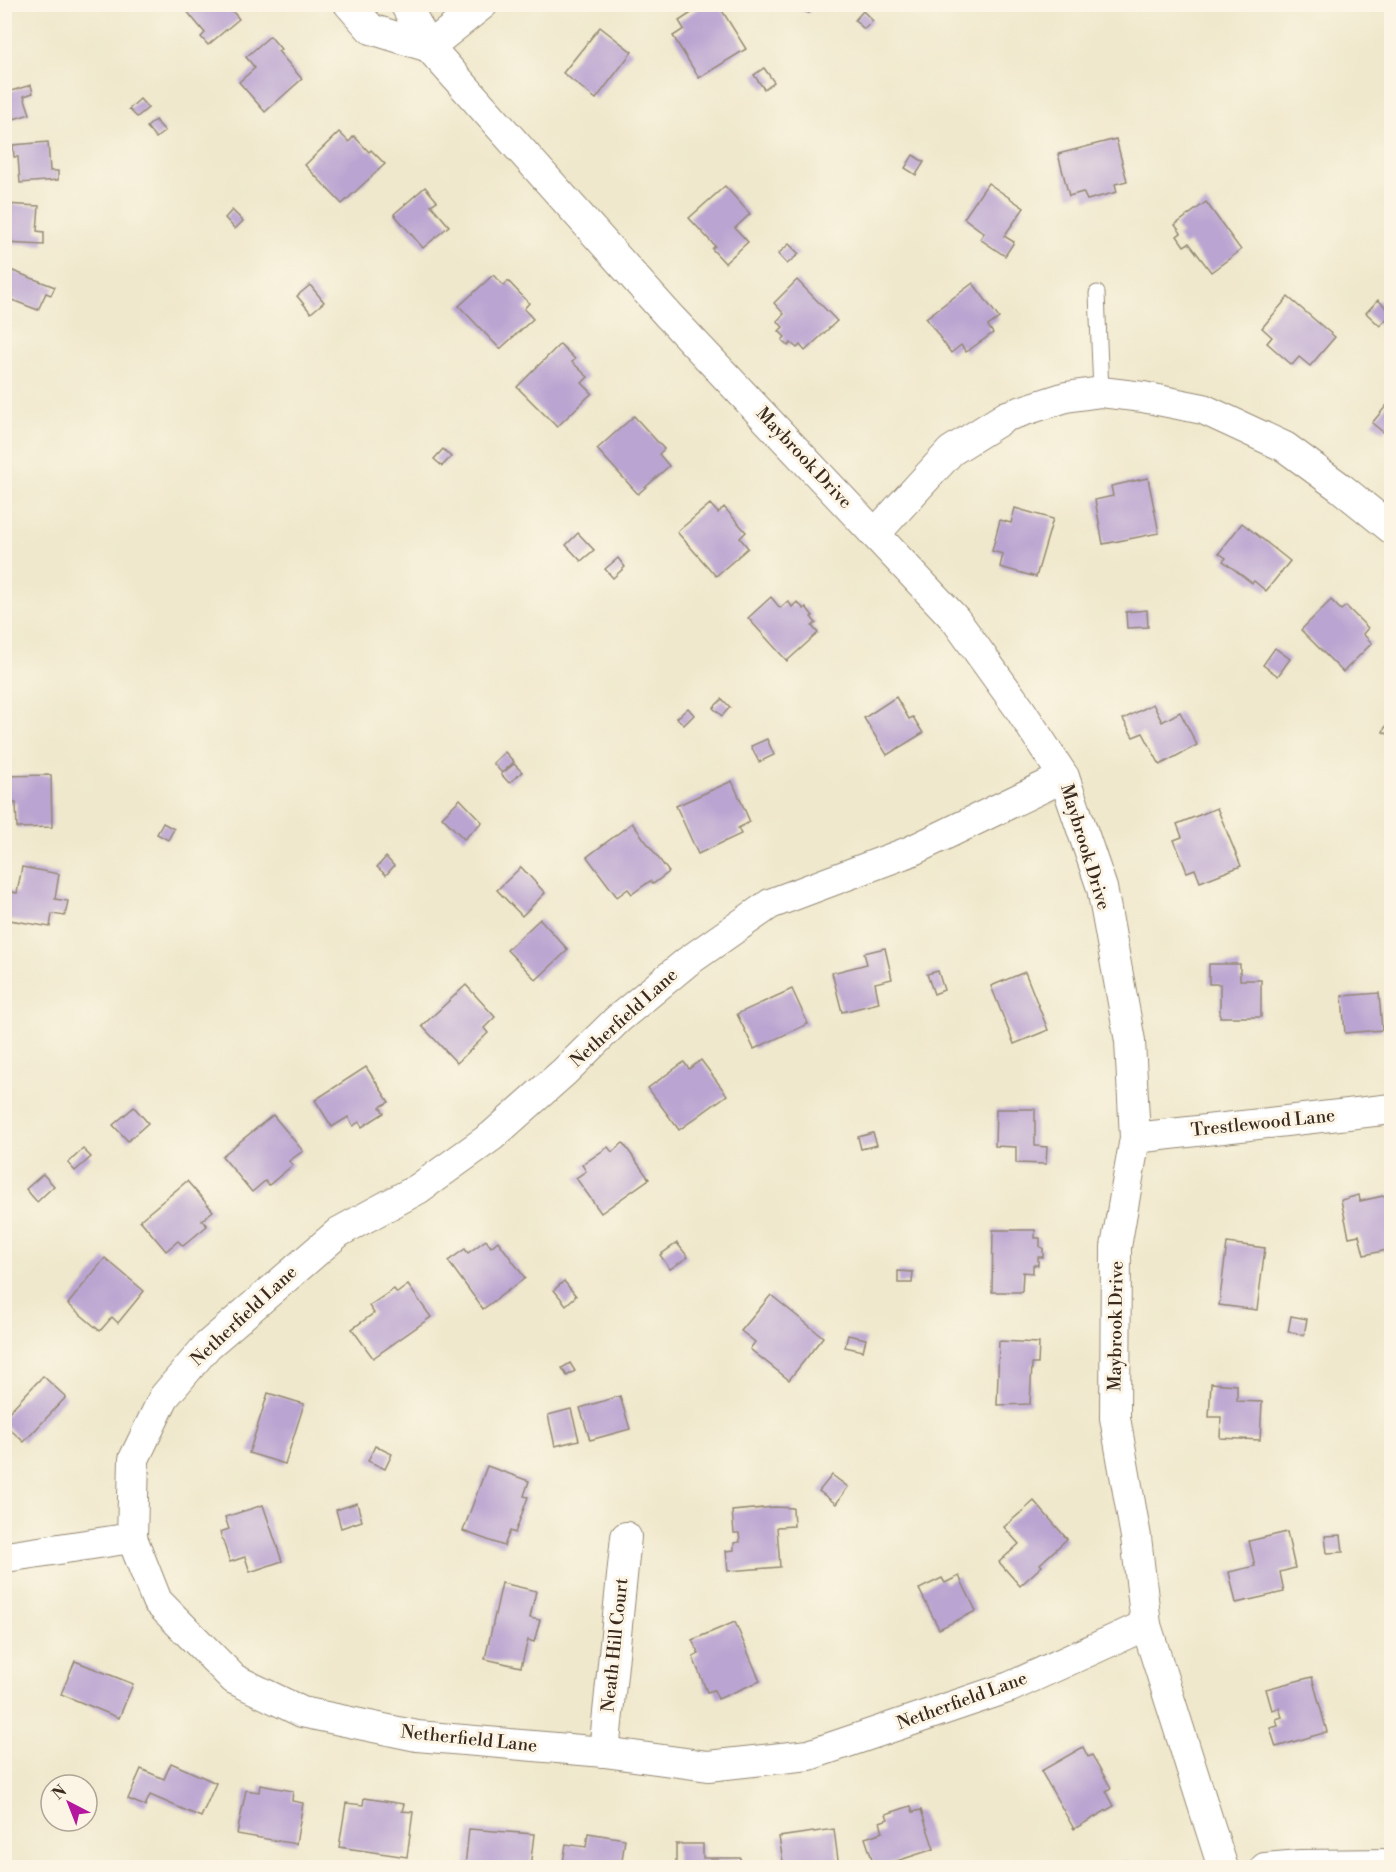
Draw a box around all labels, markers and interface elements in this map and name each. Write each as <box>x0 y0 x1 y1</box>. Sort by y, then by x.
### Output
street label: Maybrook Drive <box>751 402 857 514</box>
street label: Maybrook Drive <box>1055 781 1115 913</box>
street label: Netherfield Lane <box>565 964 683 1072</box>
street label: Trestlewood Lane <box>1190 1104 1336 1142</box>
street label: Netherfield Lane <box>186 1261 302 1371</box>
street label: Maybrook Drive <box>1103 1261 1129 1391</box>
street label: Neath Hill Court <box>597 1576 634 1713</box>
street label: Netherfield Lane <box>894 1667 1030 1735</box>
street label: Netherfield Lane <box>400 1720 538 1758</box>
north arrow <box>39 1773 99 1833</box>
text: N <box>48 1781 71 1804</box>

